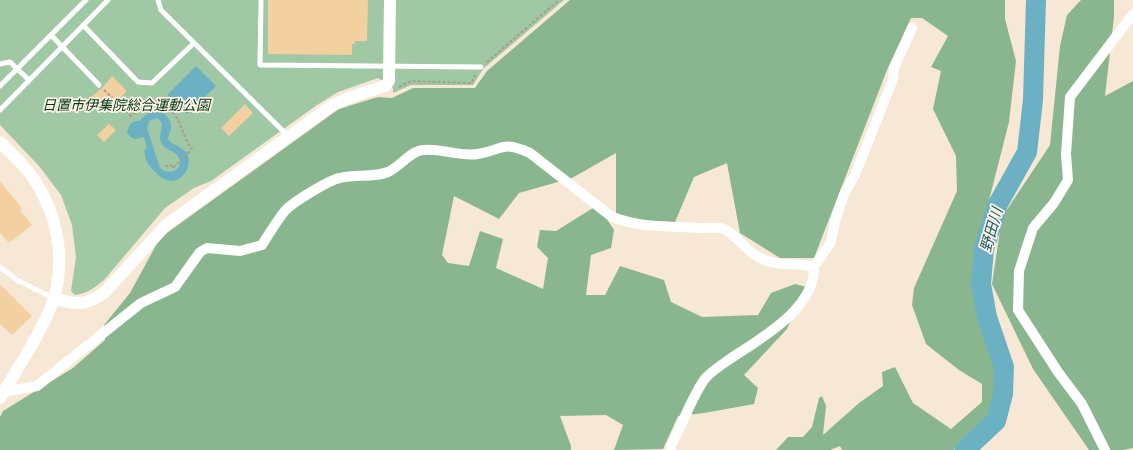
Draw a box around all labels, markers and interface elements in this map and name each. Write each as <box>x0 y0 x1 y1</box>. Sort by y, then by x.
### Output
park label: 日置市伊集院総合運動公園 <box>42 98 210 114</box>
water label: 野田川 <box>977 206 1007 254</box>

